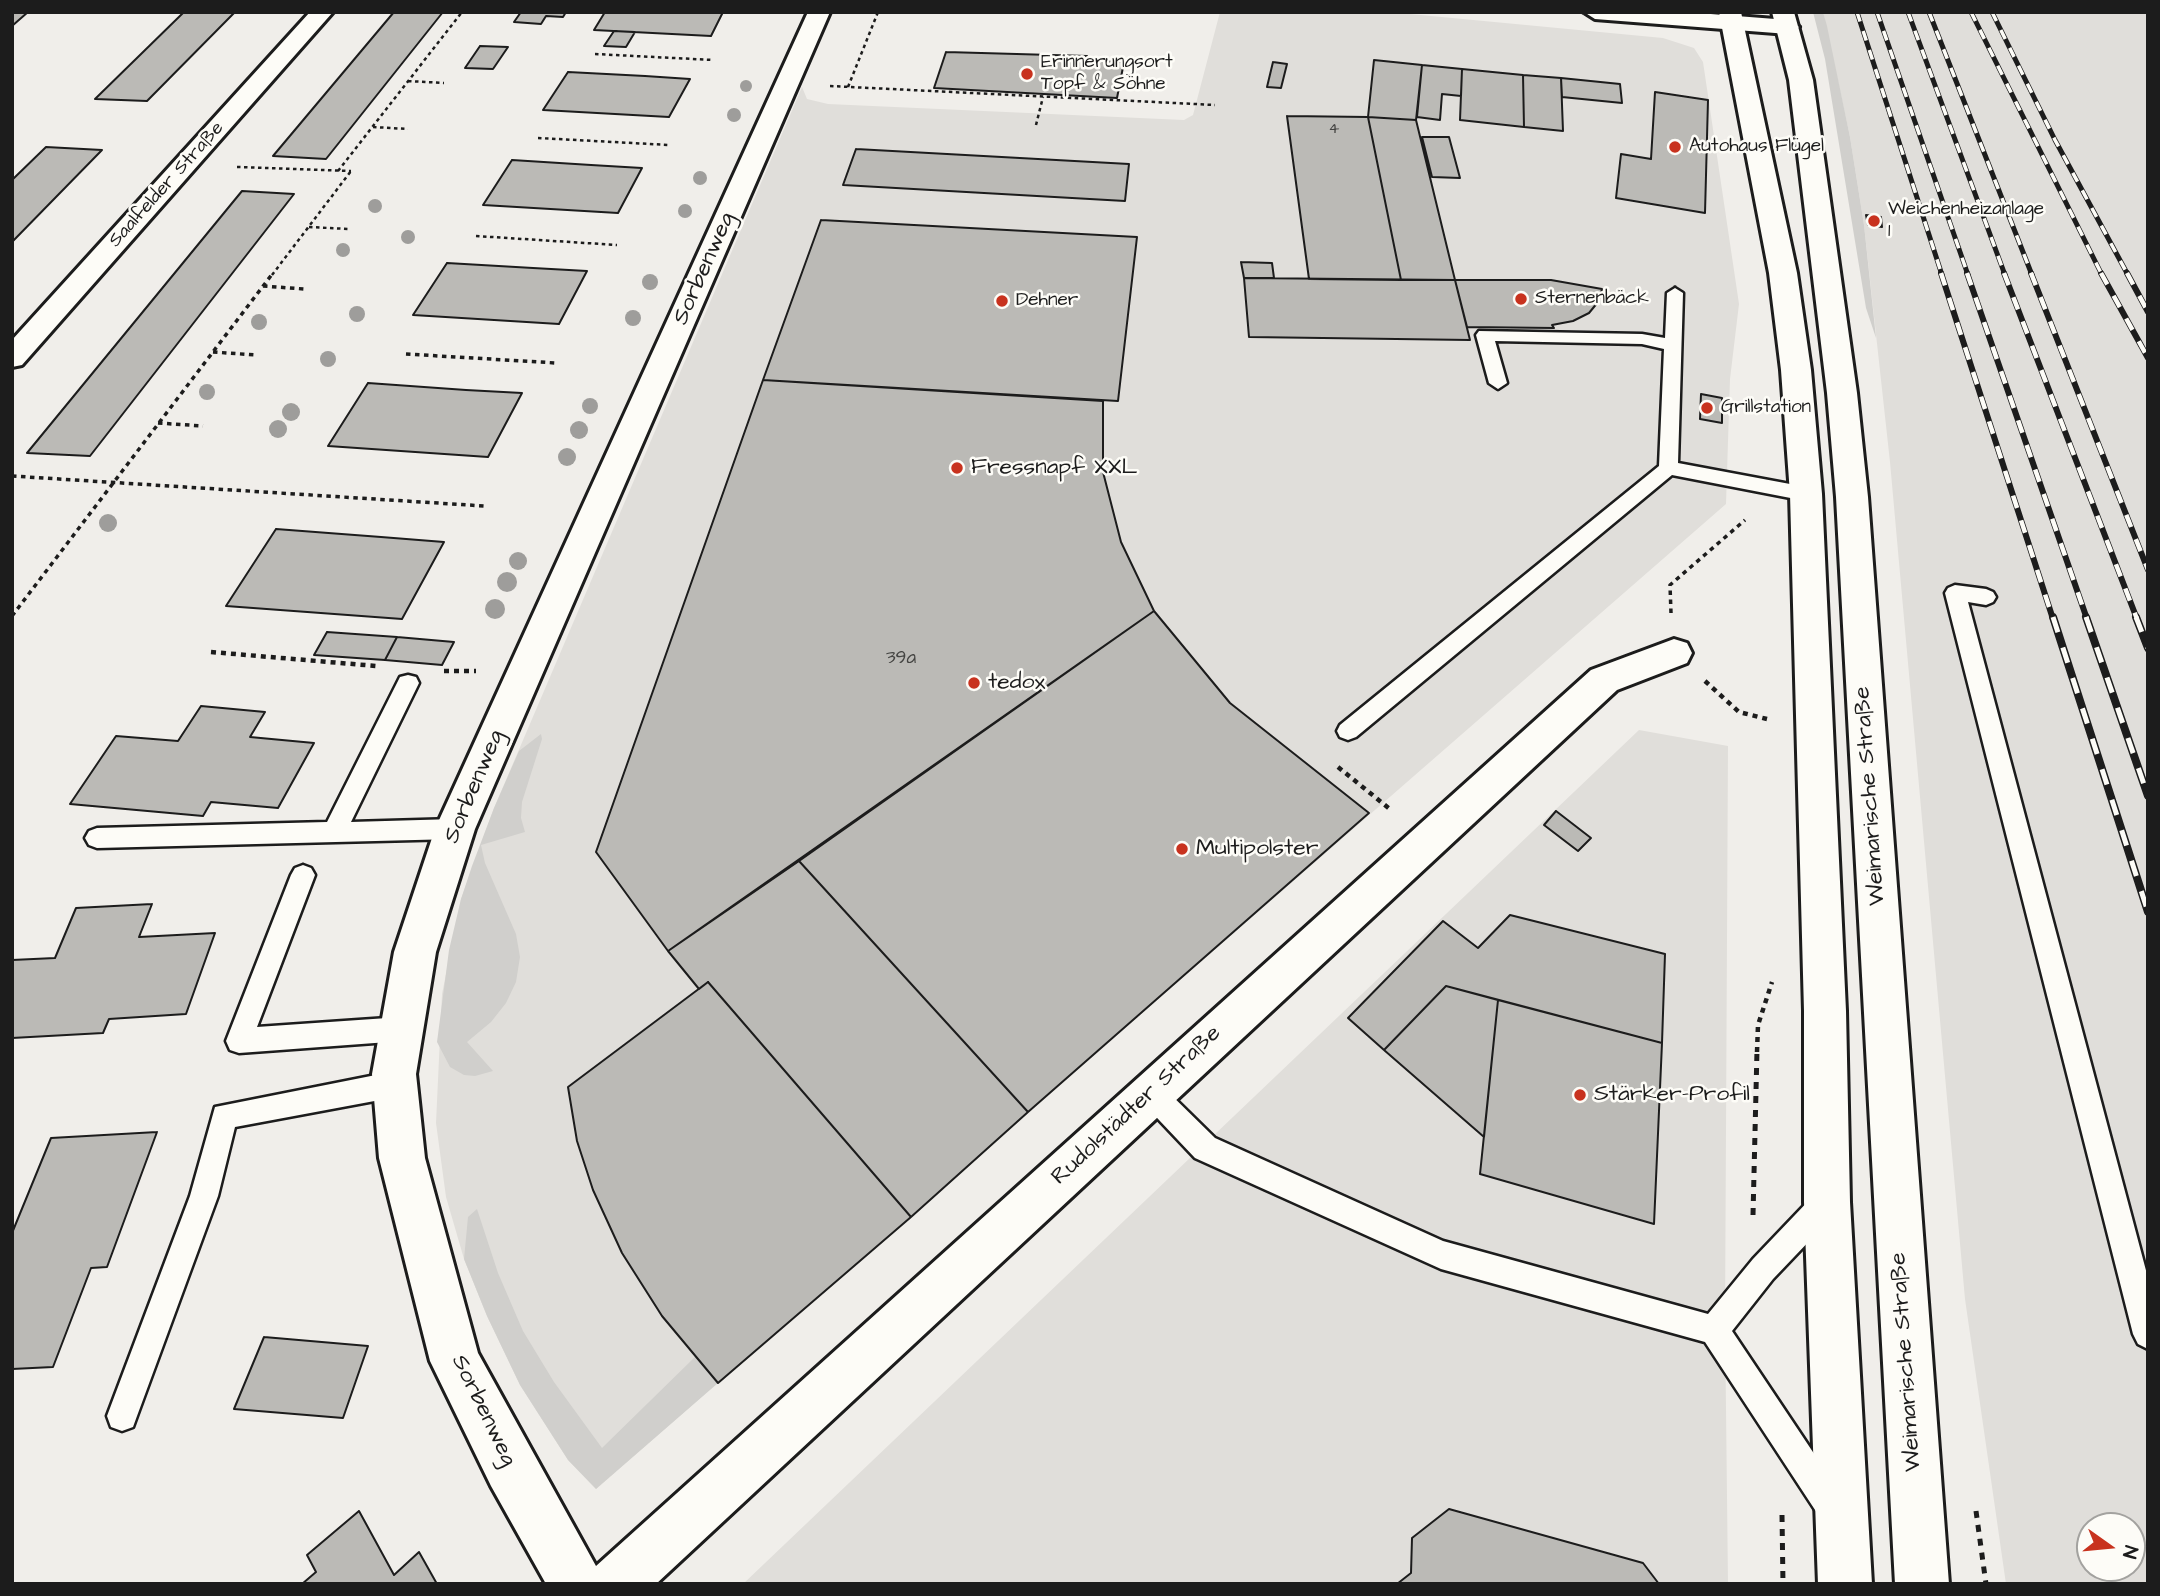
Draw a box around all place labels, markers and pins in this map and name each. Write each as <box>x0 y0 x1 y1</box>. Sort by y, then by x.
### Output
place label: Erinnerungsort Topf & Söhne <box>1041 52 1173 96</box>
marker: Erinnerungsort Topf & Söhne <box>1019 66 1035 82</box>
place label: Autohaus Flügel <box>1689 136 1824 158</box>
marker: Autohaus Flügel <box>1667 139 1683 155</box>
place label: Weichenheizanlage 1 <box>1888 199 2044 243</box>
marker: Weichenheizanlage 1 <box>1866 213 1882 229</box>
place label: Sternenbäck <box>1535 288 1649 310</box>
place label: Dehner <box>1016 290 1078 312</box>
marker: Sternenbäck <box>1513 291 1529 307</box>
marker: Dehner <box>994 293 1010 309</box>
place label: Grillstation <box>1721 397 1811 419</box>
marker: Grillstation <box>1699 400 1715 416</box>
place label: Fressnapf XXL <box>971 454 1138 482</box>
marker: Fressnapf XXL <box>949 460 965 476</box>
place label: tedox <box>988 669 1045 697</box>
marker: tedox <box>966 675 982 691</box>
place label: Multipolster <box>1196 835 1318 863</box>
marker: Multipolster <box>1174 841 1190 857</box>
place label: Stärker-Profil <box>1594 1081 1750 1109</box>
marker: Stärker-Profil <box>1572 1087 1588 1103</box>

